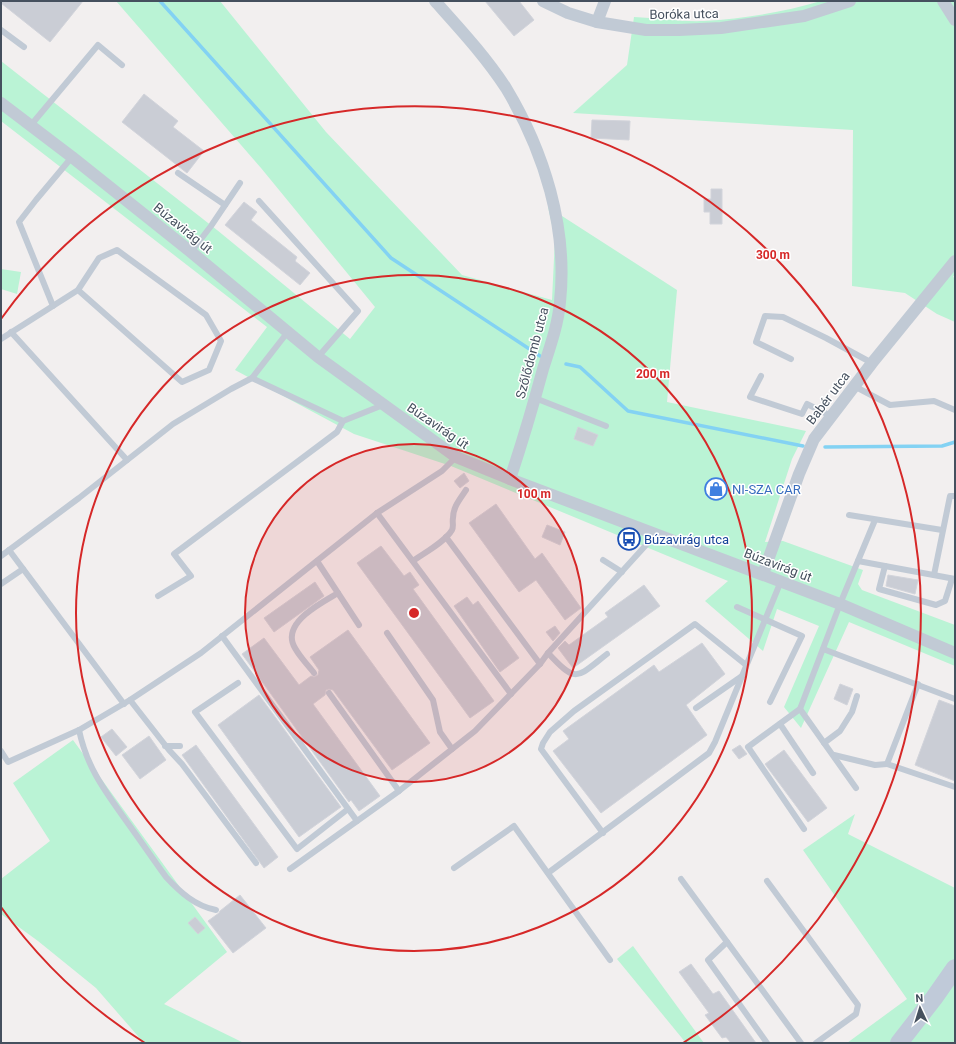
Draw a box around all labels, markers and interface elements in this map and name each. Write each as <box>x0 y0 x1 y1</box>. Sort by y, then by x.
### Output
street label: Boróka utca <box>649 6 719 22</box>
street label: Búzavirág út <box>151 200 215 256</box>
text: 300 m <box>756 248 790 262</box>
street label: Szőlődomb utca <box>513 306 551 400</box>
text: 200 m <box>636 367 670 381</box>
street label: Babér utca <box>803 369 853 427</box>
street label: Búzavirág út <box>404 400 472 452</box>
shop icon: NI-SZA CAR <box>703 476 729 502</box>
place label: NI-SZA CAR <box>732 482 801 497</box>
text: 100 m <box>517 487 551 501</box>
bus stop icon: Búzavirág utca <box>616 526 642 552</box>
place label: Búzavirág utca <box>644 532 729 547</box>
street label: Búzavirág út <box>742 545 814 585</box>
centre of rings <box>407 606 421 620</box>
north arrow <box>900 988 940 1028</box>
text: N <box>915 992 924 1005</box>

